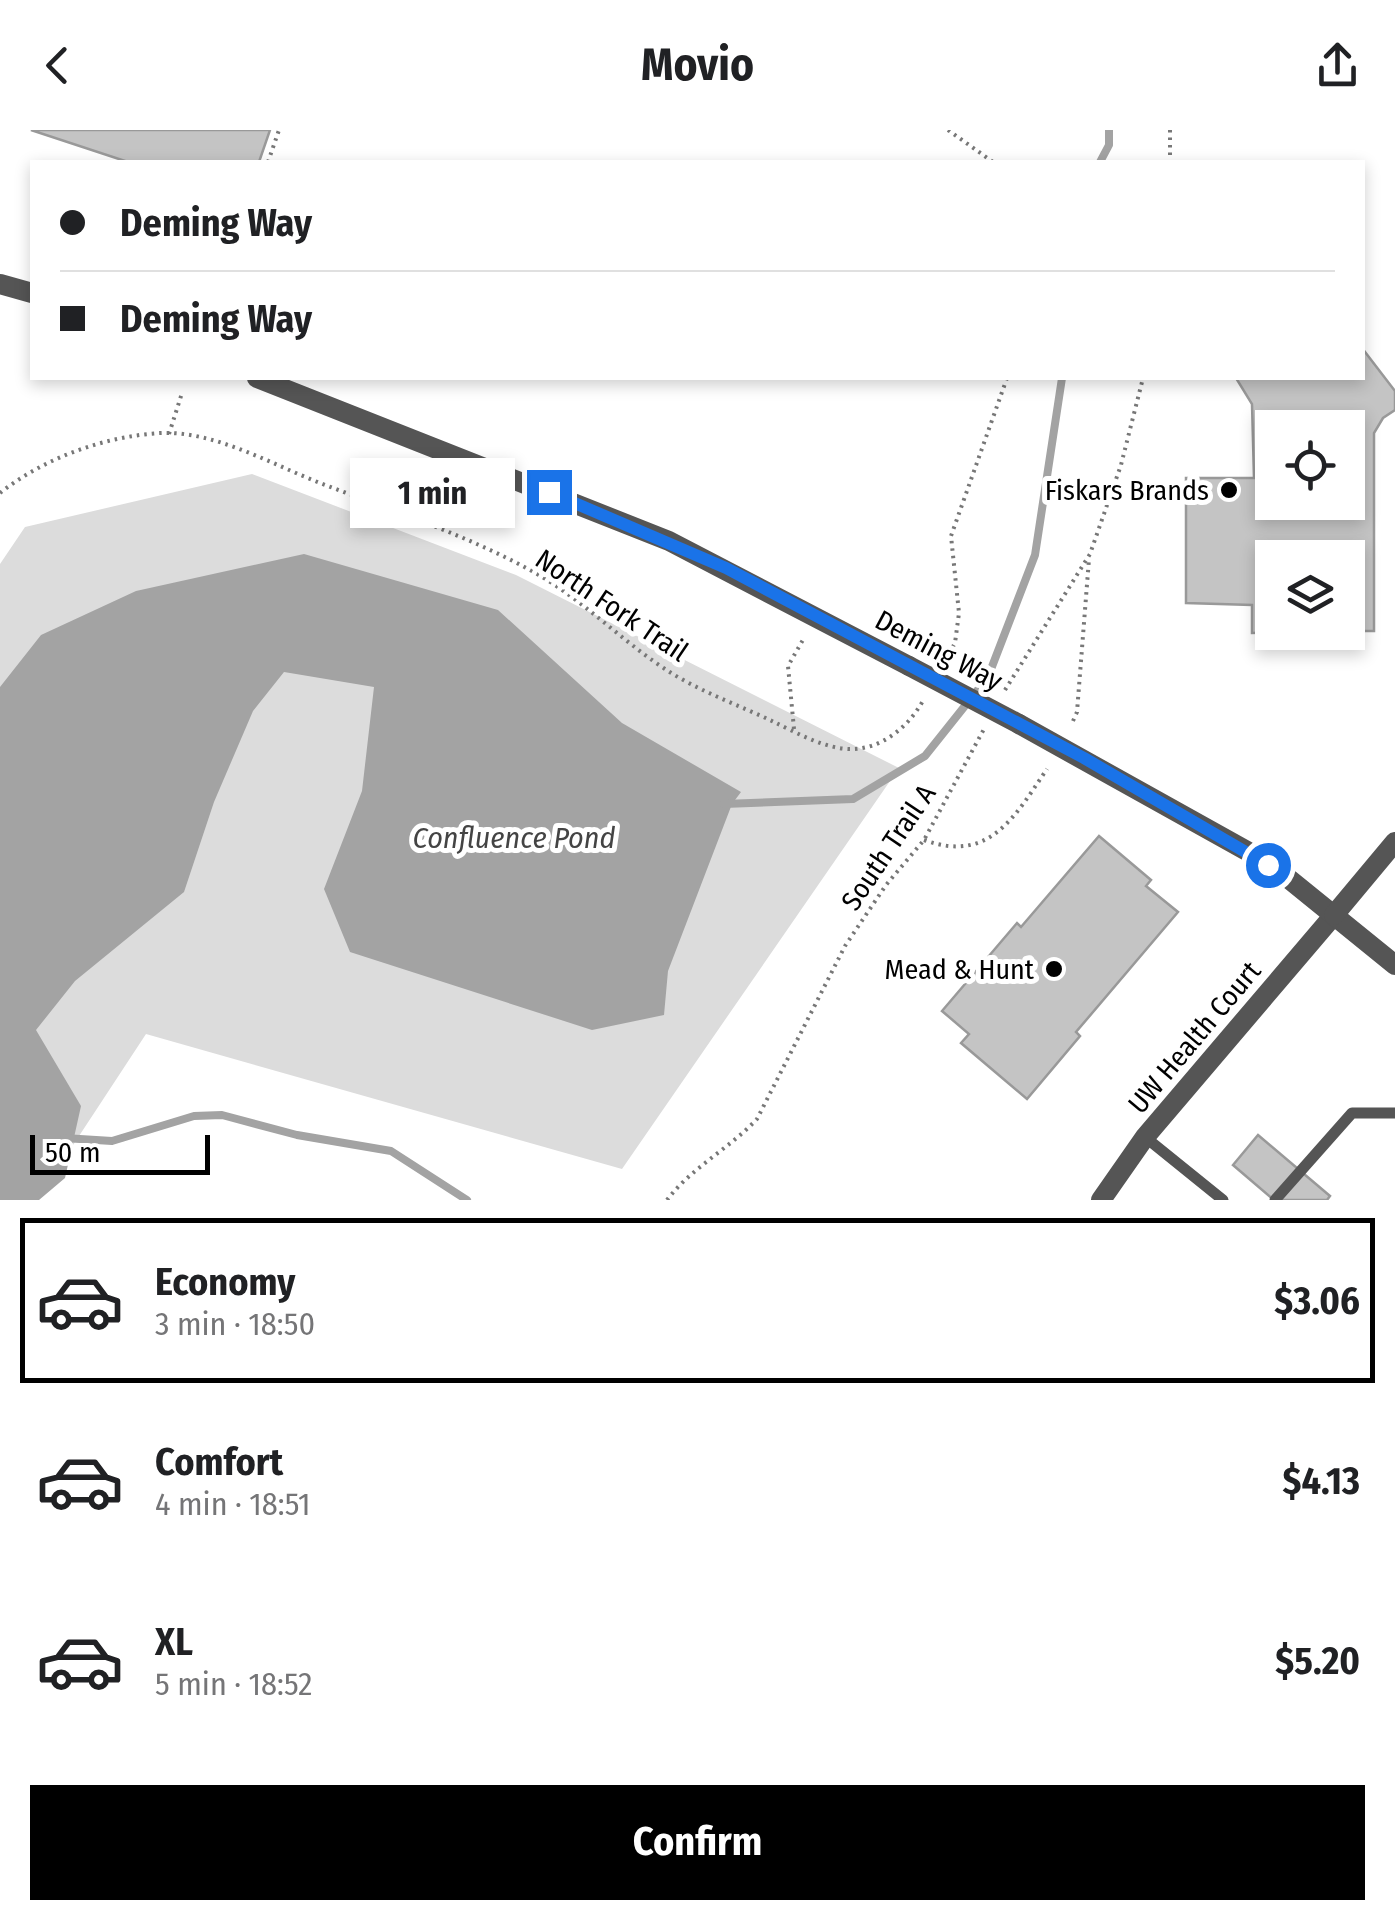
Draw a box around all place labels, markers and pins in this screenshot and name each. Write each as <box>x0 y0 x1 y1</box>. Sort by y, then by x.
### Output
place label: Fiskars Brands <box>1045 474 1209 507</box>
marker: Fiskars Brands <box>1218 479 1240 501</box>
place label: Mead & Hunt <box>884 953 1035 986</box>
marker: Mead & Hunt <box>1043 958 1065 980</box>

